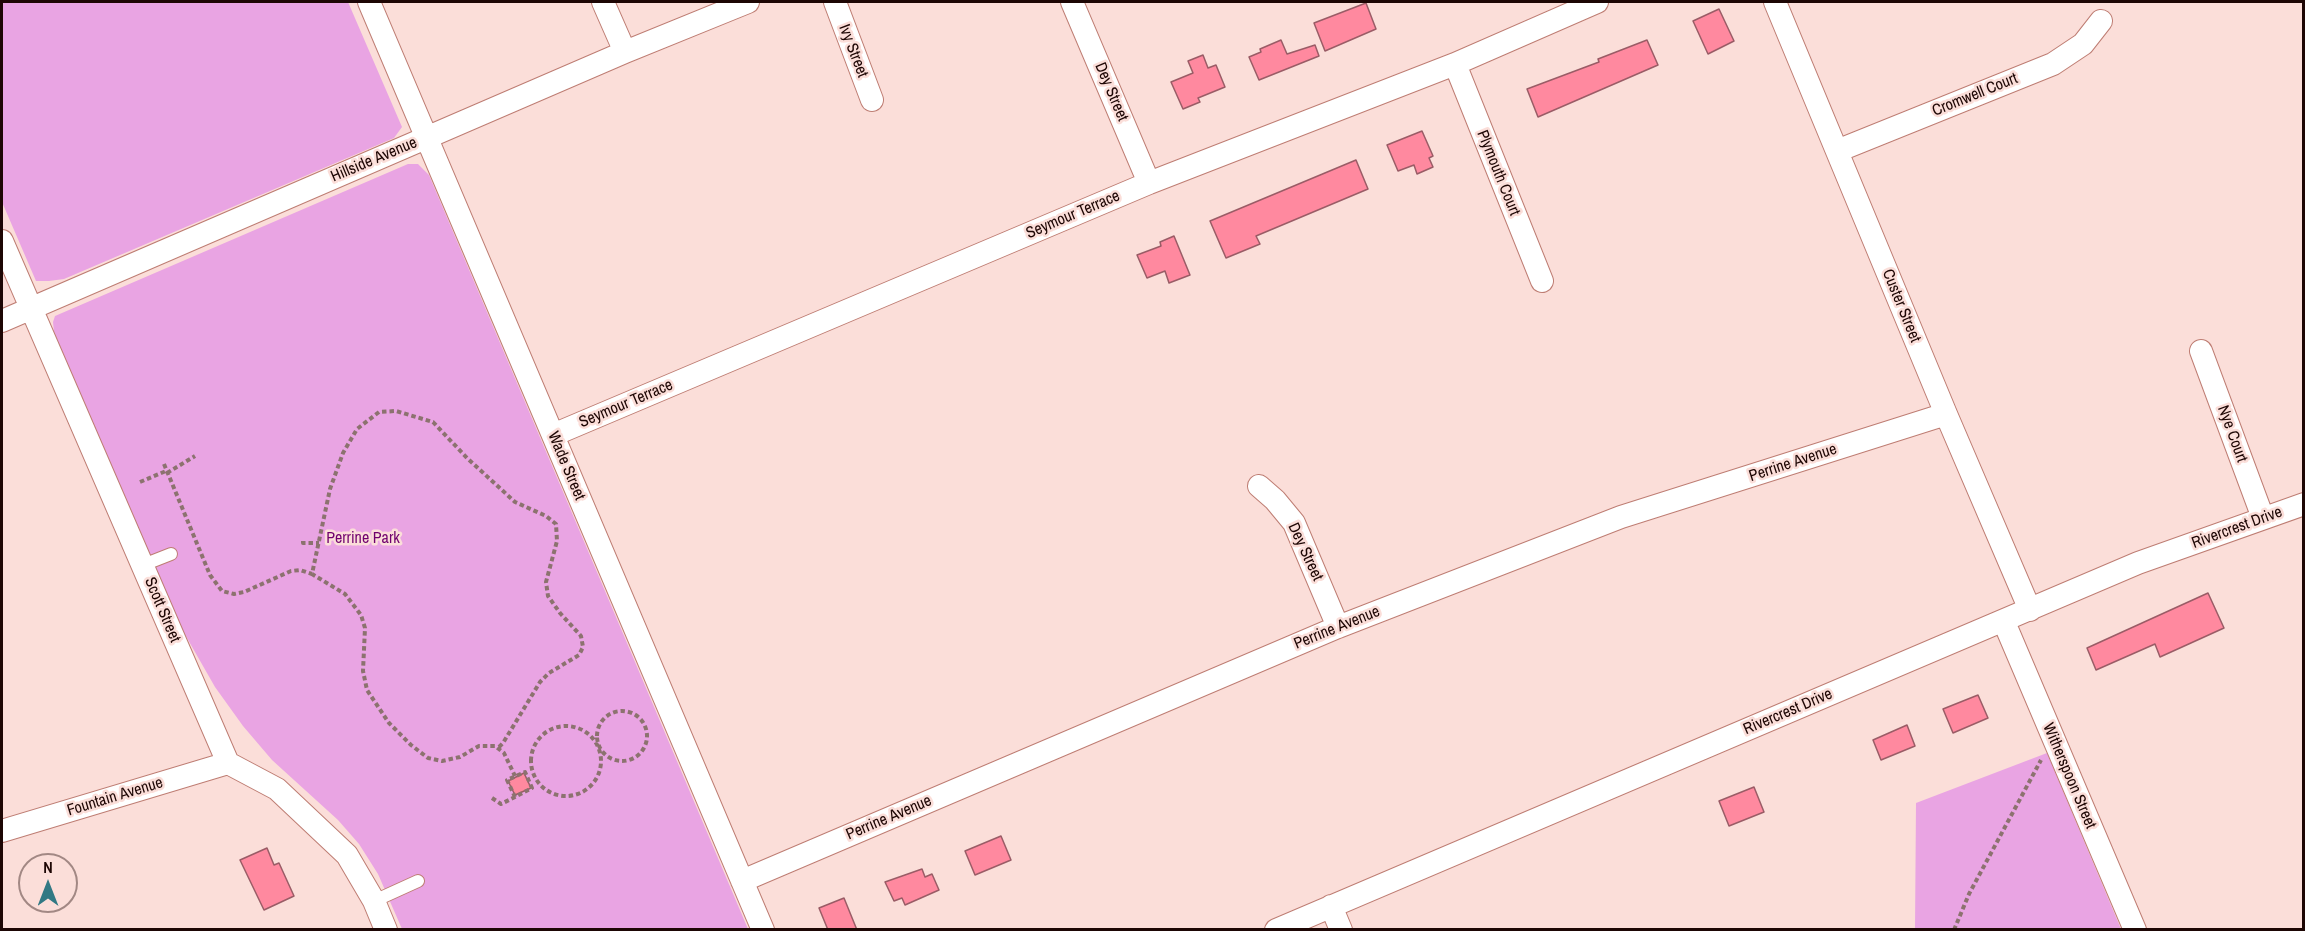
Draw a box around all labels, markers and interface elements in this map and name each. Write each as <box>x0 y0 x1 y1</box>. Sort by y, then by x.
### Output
street label: Ivy Street <box>834 22 872 80</box>
street label: Dey Street <box>1090 60 1132 124</box>
street label: Cromwell Court <box>1930 69 2020 121</box>
street label: Plymouth Court <box>1472 127 1524 219</box>
street label: Hillside Avenue <box>328 133 420 187</box>
street label: Seymour Terrace <box>1023 187 1123 243</box>
street label: Custer Street <box>1878 267 1924 345</box>
street label: Seymour Terrace <box>576 376 676 432</box>
street label: Nye Court <box>2213 403 2251 465</box>
street label: Wade Street <box>543 429 589 503</box>
street label: Perrine Avenue <box>1747 440 1839 486</box>
street label: Rivercrest Drive <box>2189 503 2285 553</box>
street label: Dey Street <box>1283 520 1327 584</box>
park label: Perrine Park <box>326 529 400 549</box>
street label: Scott Street <box>140 575 184 645</box>
street label: Perrine Avenue <box>1291 602 1383 654</box>
street label: Rivercrest Drive <box>1741 685 1835 739</box>
street label: Witherspoon Street <box>2038 720 2100 832</box>
street label: Fountain Avenue <box>65 773 165 821</box>
street label: Perrine Avenue <box>843 791 935 845</box>
north arrow <box>18 853 78 913</box>
text: N <box>43 856 53 878</box>

